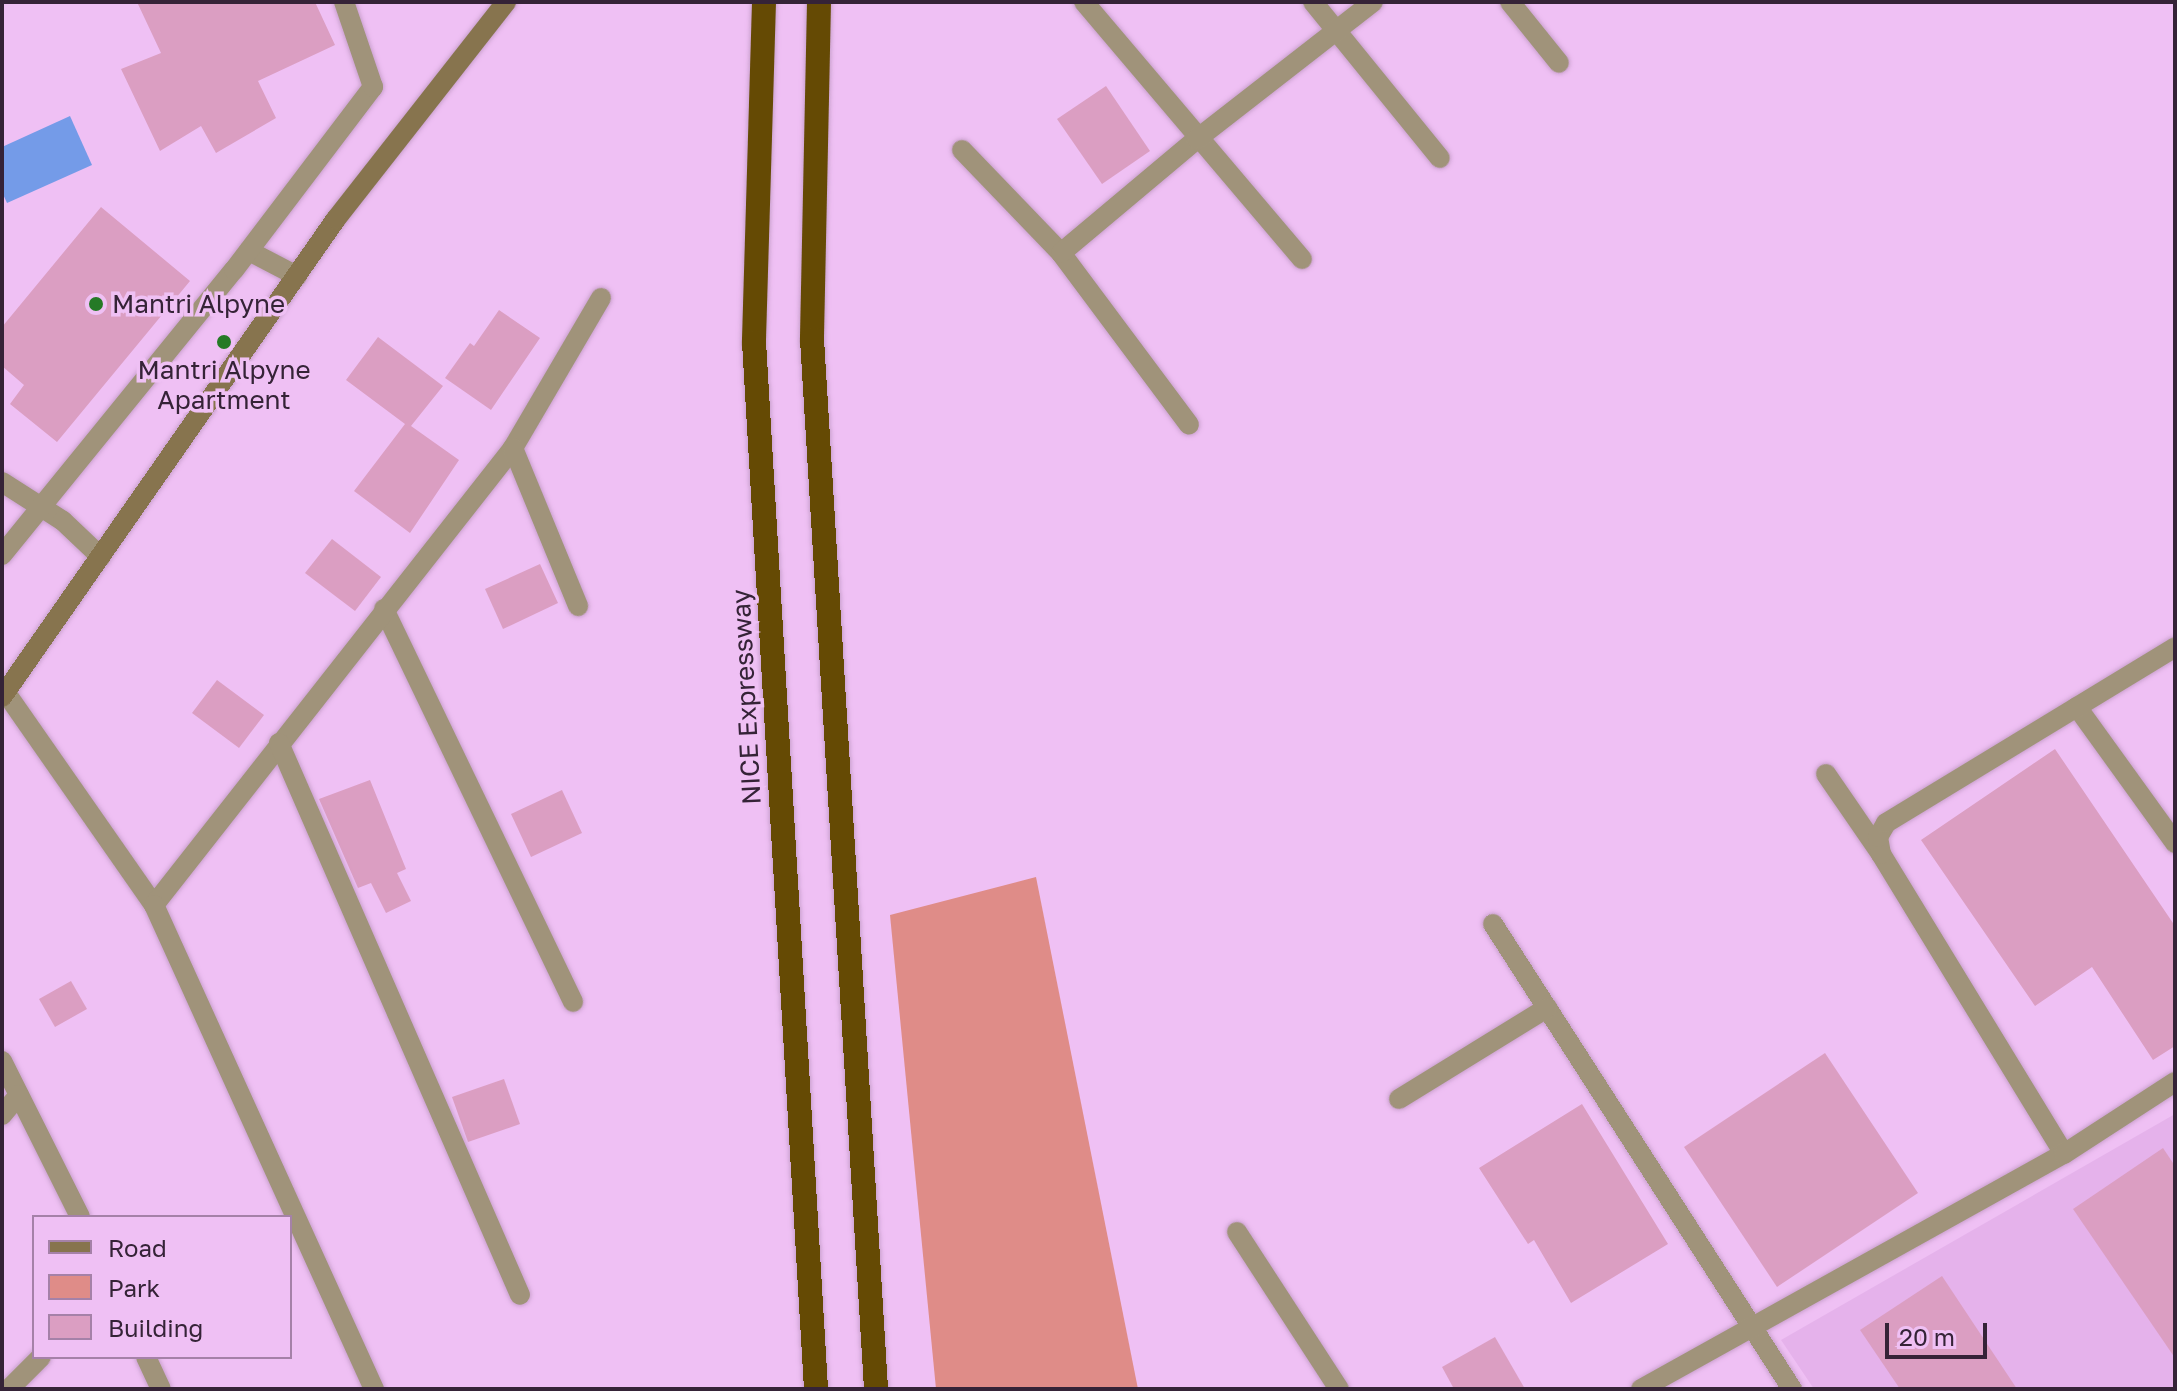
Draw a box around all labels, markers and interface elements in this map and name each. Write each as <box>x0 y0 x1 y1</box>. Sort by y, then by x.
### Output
place label: Mantri Alpyne <box>112 288 285 320</box>
marker: Mantri Alpyne <box>87 295 105 313</box>
marker: Mantri Alpyne Apartment <box>215 333 233 351</box>
place label: Mantri Alpyne Apartment <box>137 354 311 416</box>
street label: NICE Expressway <box>725 588 767 806</box>
legend <box>32 1215 292 1359</box>
text: Road <box>108 1233 167 1262</box>
text: Park <box>108 1273 160 1302</box>
scale bar <box>1889 1307 1991 1357</box>
text: Building <box>108 1313 203 1342</box>
text: 20 m <box>1899 1322 1955 1351</box>

